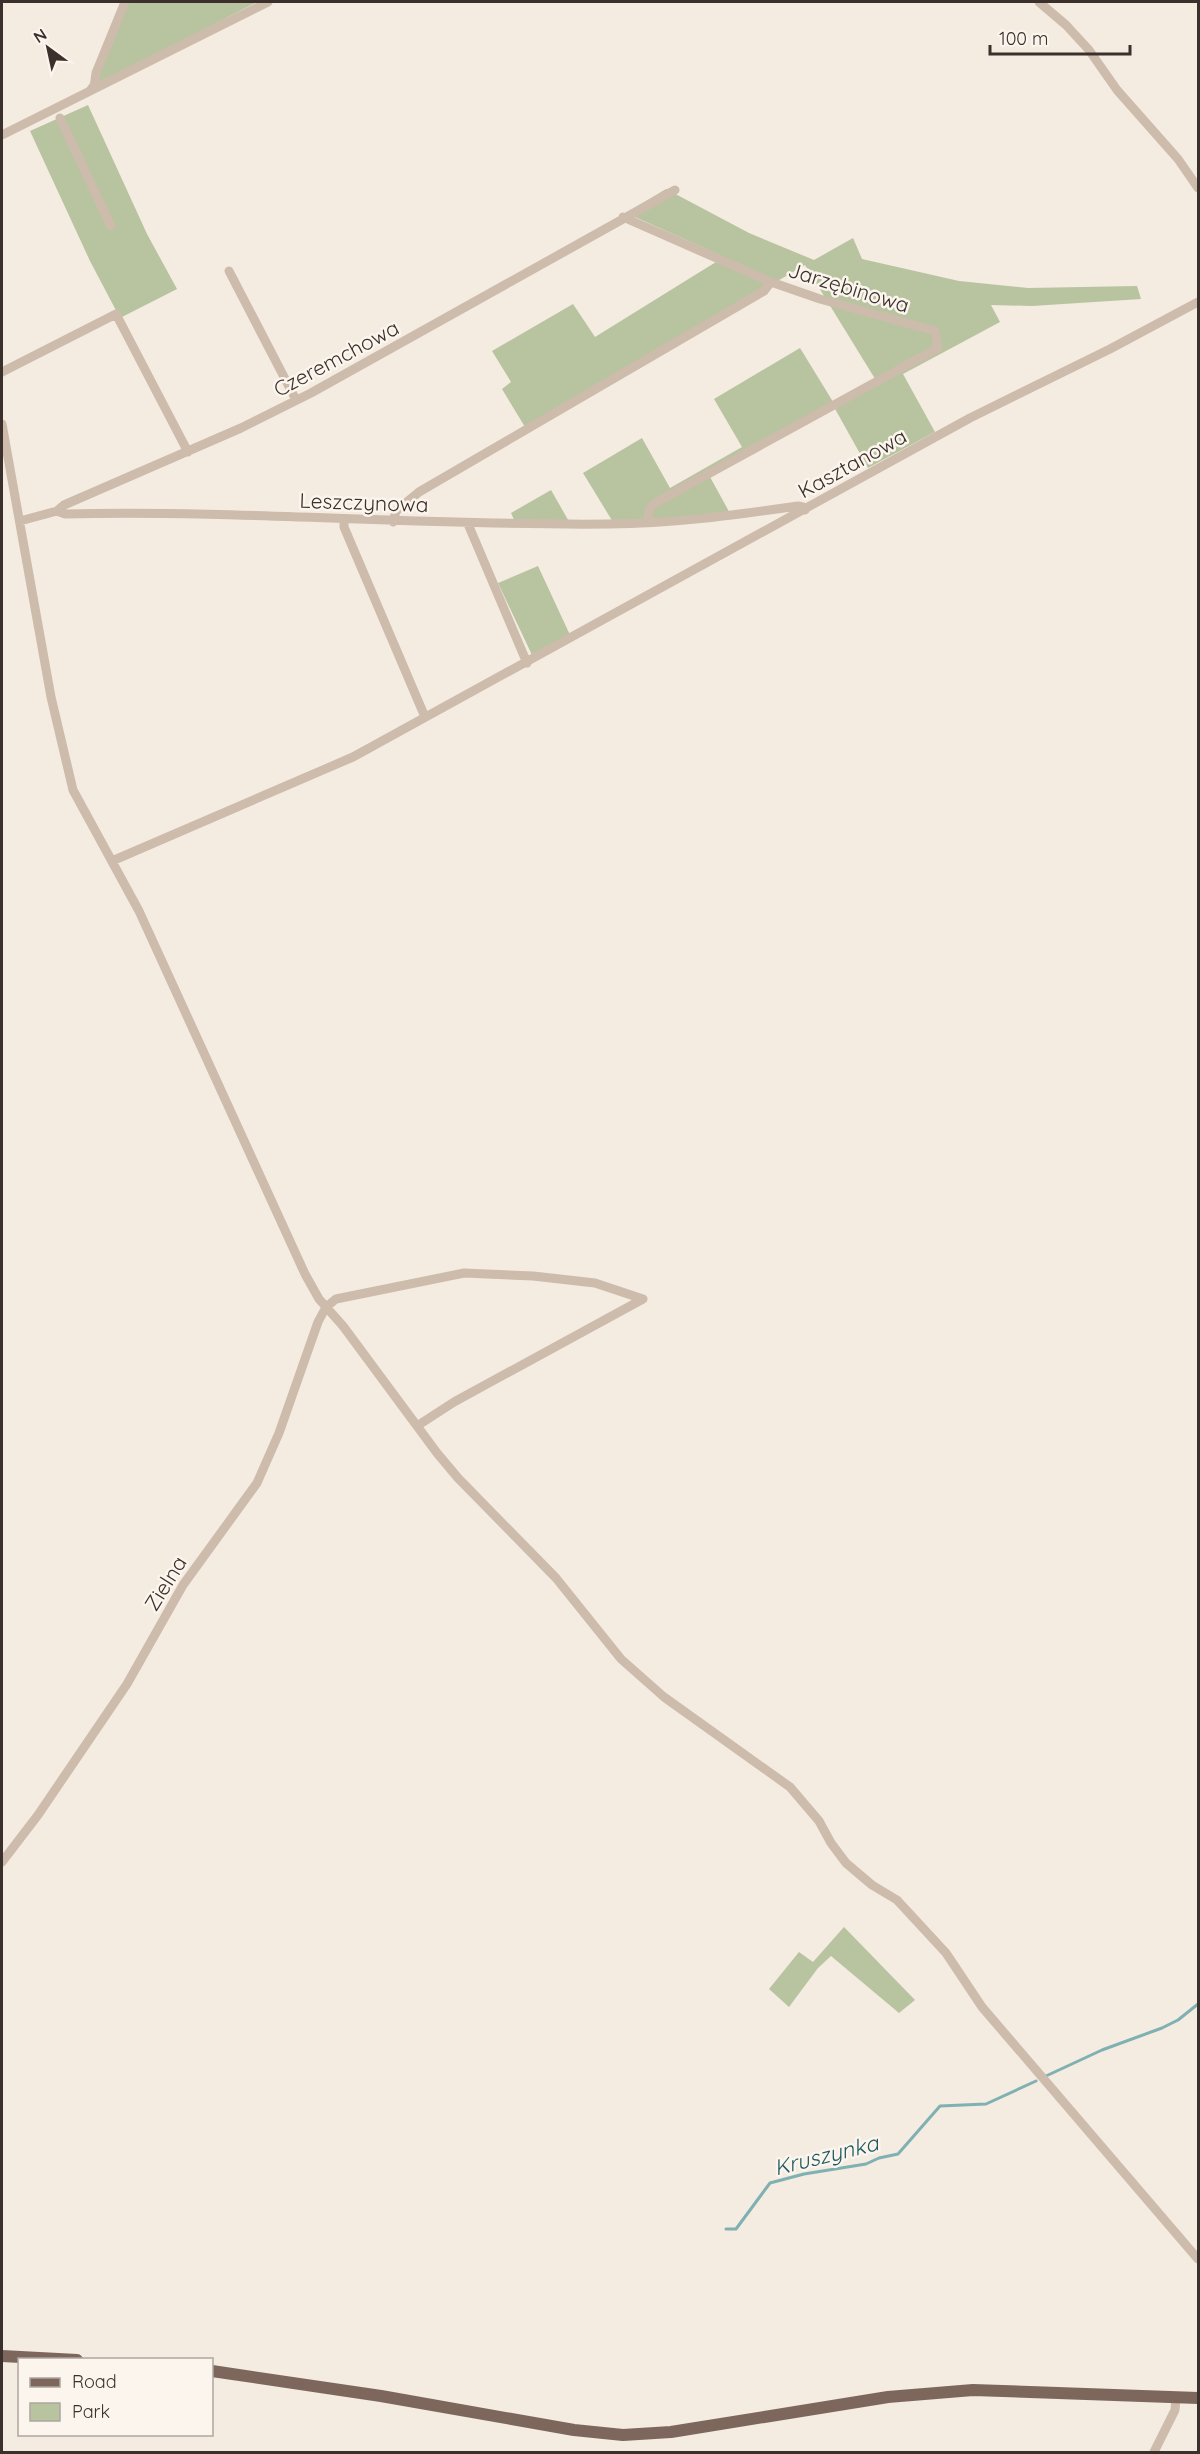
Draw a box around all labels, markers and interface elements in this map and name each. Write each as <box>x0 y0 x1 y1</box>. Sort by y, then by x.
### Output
north arrow <box>18 18 78 78</box>
scale bar <box>990 18 1130 56</box>
text: N <box>29 24 50 47</box>
text: 100 m <box>999 27 1048 50</box>
street label: Jarzębinowa <box>785 256 913 318</box>
street label: Czeremchowa <box>269 314 403 402</box>
street label: Kasztanowa <box>793 423 911 503</box>
street label: Leszczynowa <box>299 487 429 517</box>
street label: Zielna <box>138 1551 192 1615</box>
water label: Kruszynka <box>771 2128 883 2181</box>
legend <box>18 2358 213 2436</box>
text: Road <box>72 2370 117 2393</box>
text: Park <box>72 2400 110 2423</box>

